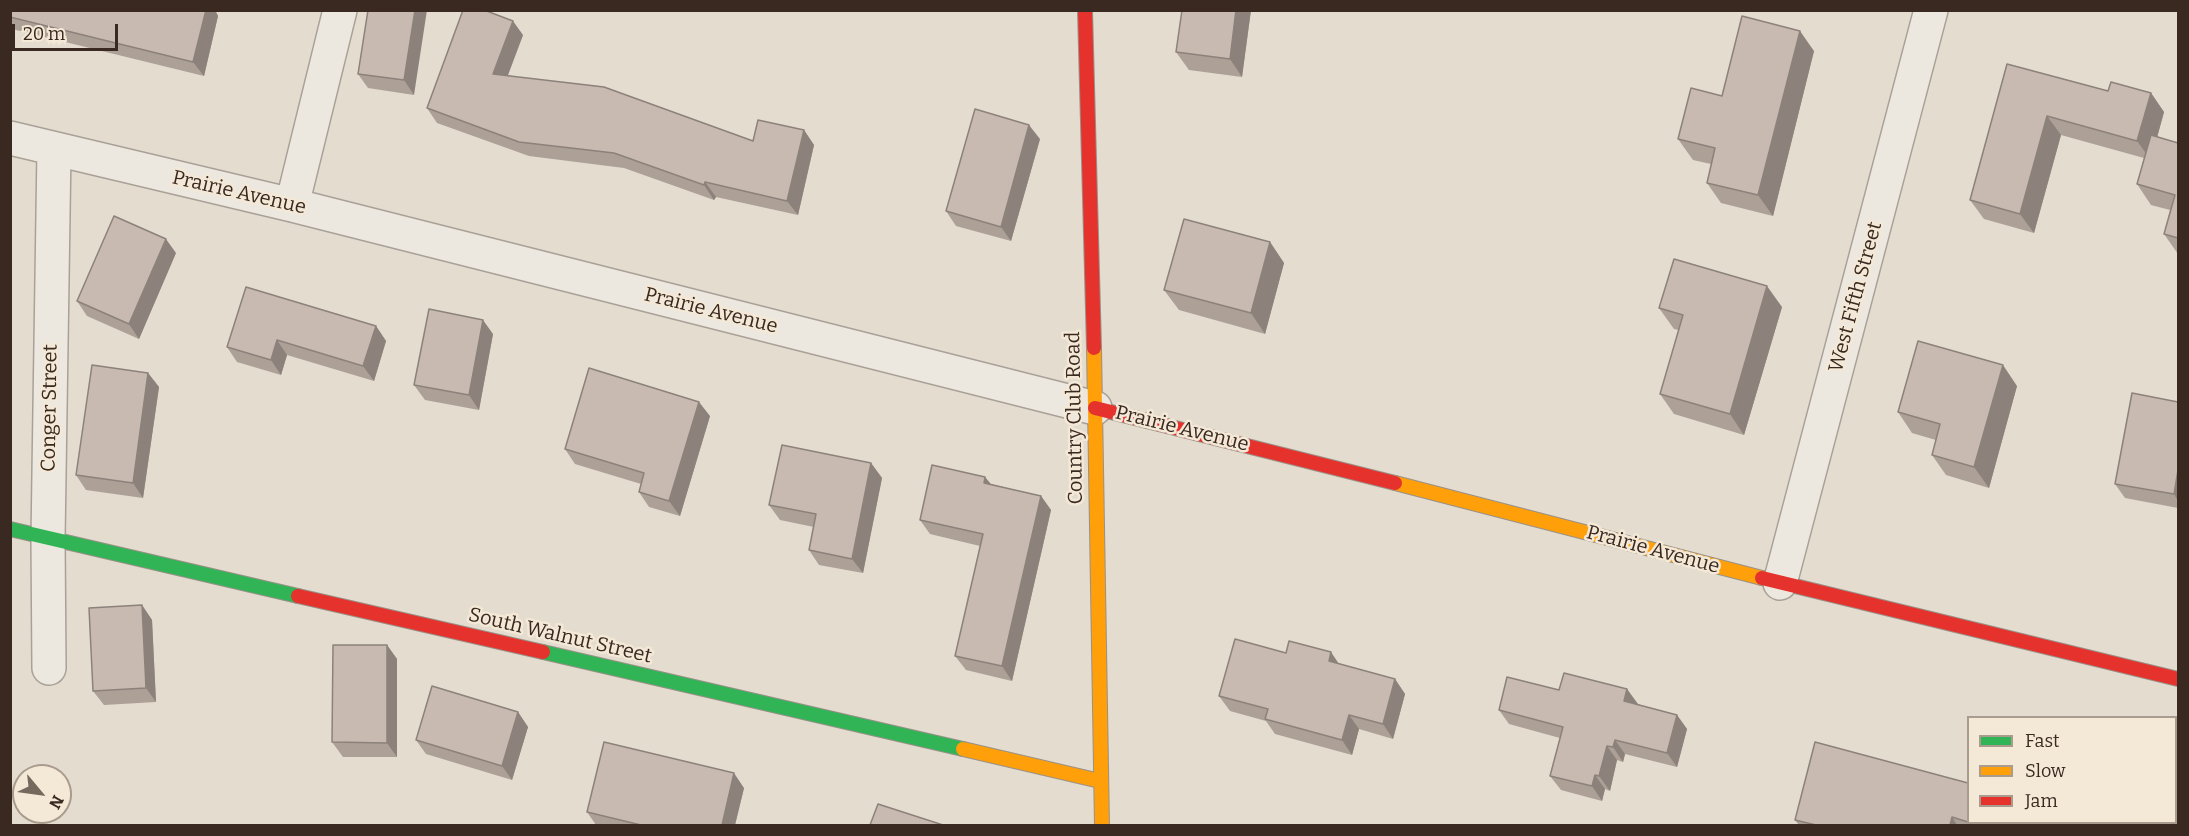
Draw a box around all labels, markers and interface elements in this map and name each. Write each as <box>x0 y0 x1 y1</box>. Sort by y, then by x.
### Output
scale bar <box>15 12 122 50</box>
text: 20 m <box>23 23 65 45</box>
street label: Prairie Avenue <box>170 166 308 220</box>
street label: West Fifth Street <box>1824 219 1888 375</box>
street label: Prairie Avenue <box>642 283 780 339</box>
street label: Country Club Road <box>1061 331 1089 505</box>
street label: Conger Street <box>37 344 63 472</box>
street label: Prairie Avenue <box>1113 401 1251 457</box>
street label: Prairie Avenue <box>1584 521 1722 579</box>
street label: South Walnut Street <box>466 603 654 669</box>
legend <box>1967 716 2177 824</box>
text: Fast <box>2025 730 2060 752</box>
text: Slow <box>2025 760 2065 782</box>
north arrow <box>12 764 72 824</box>
text: Jam <box>2025 790 2058 812</box>
text: N <box>45 792 68 812</box>

